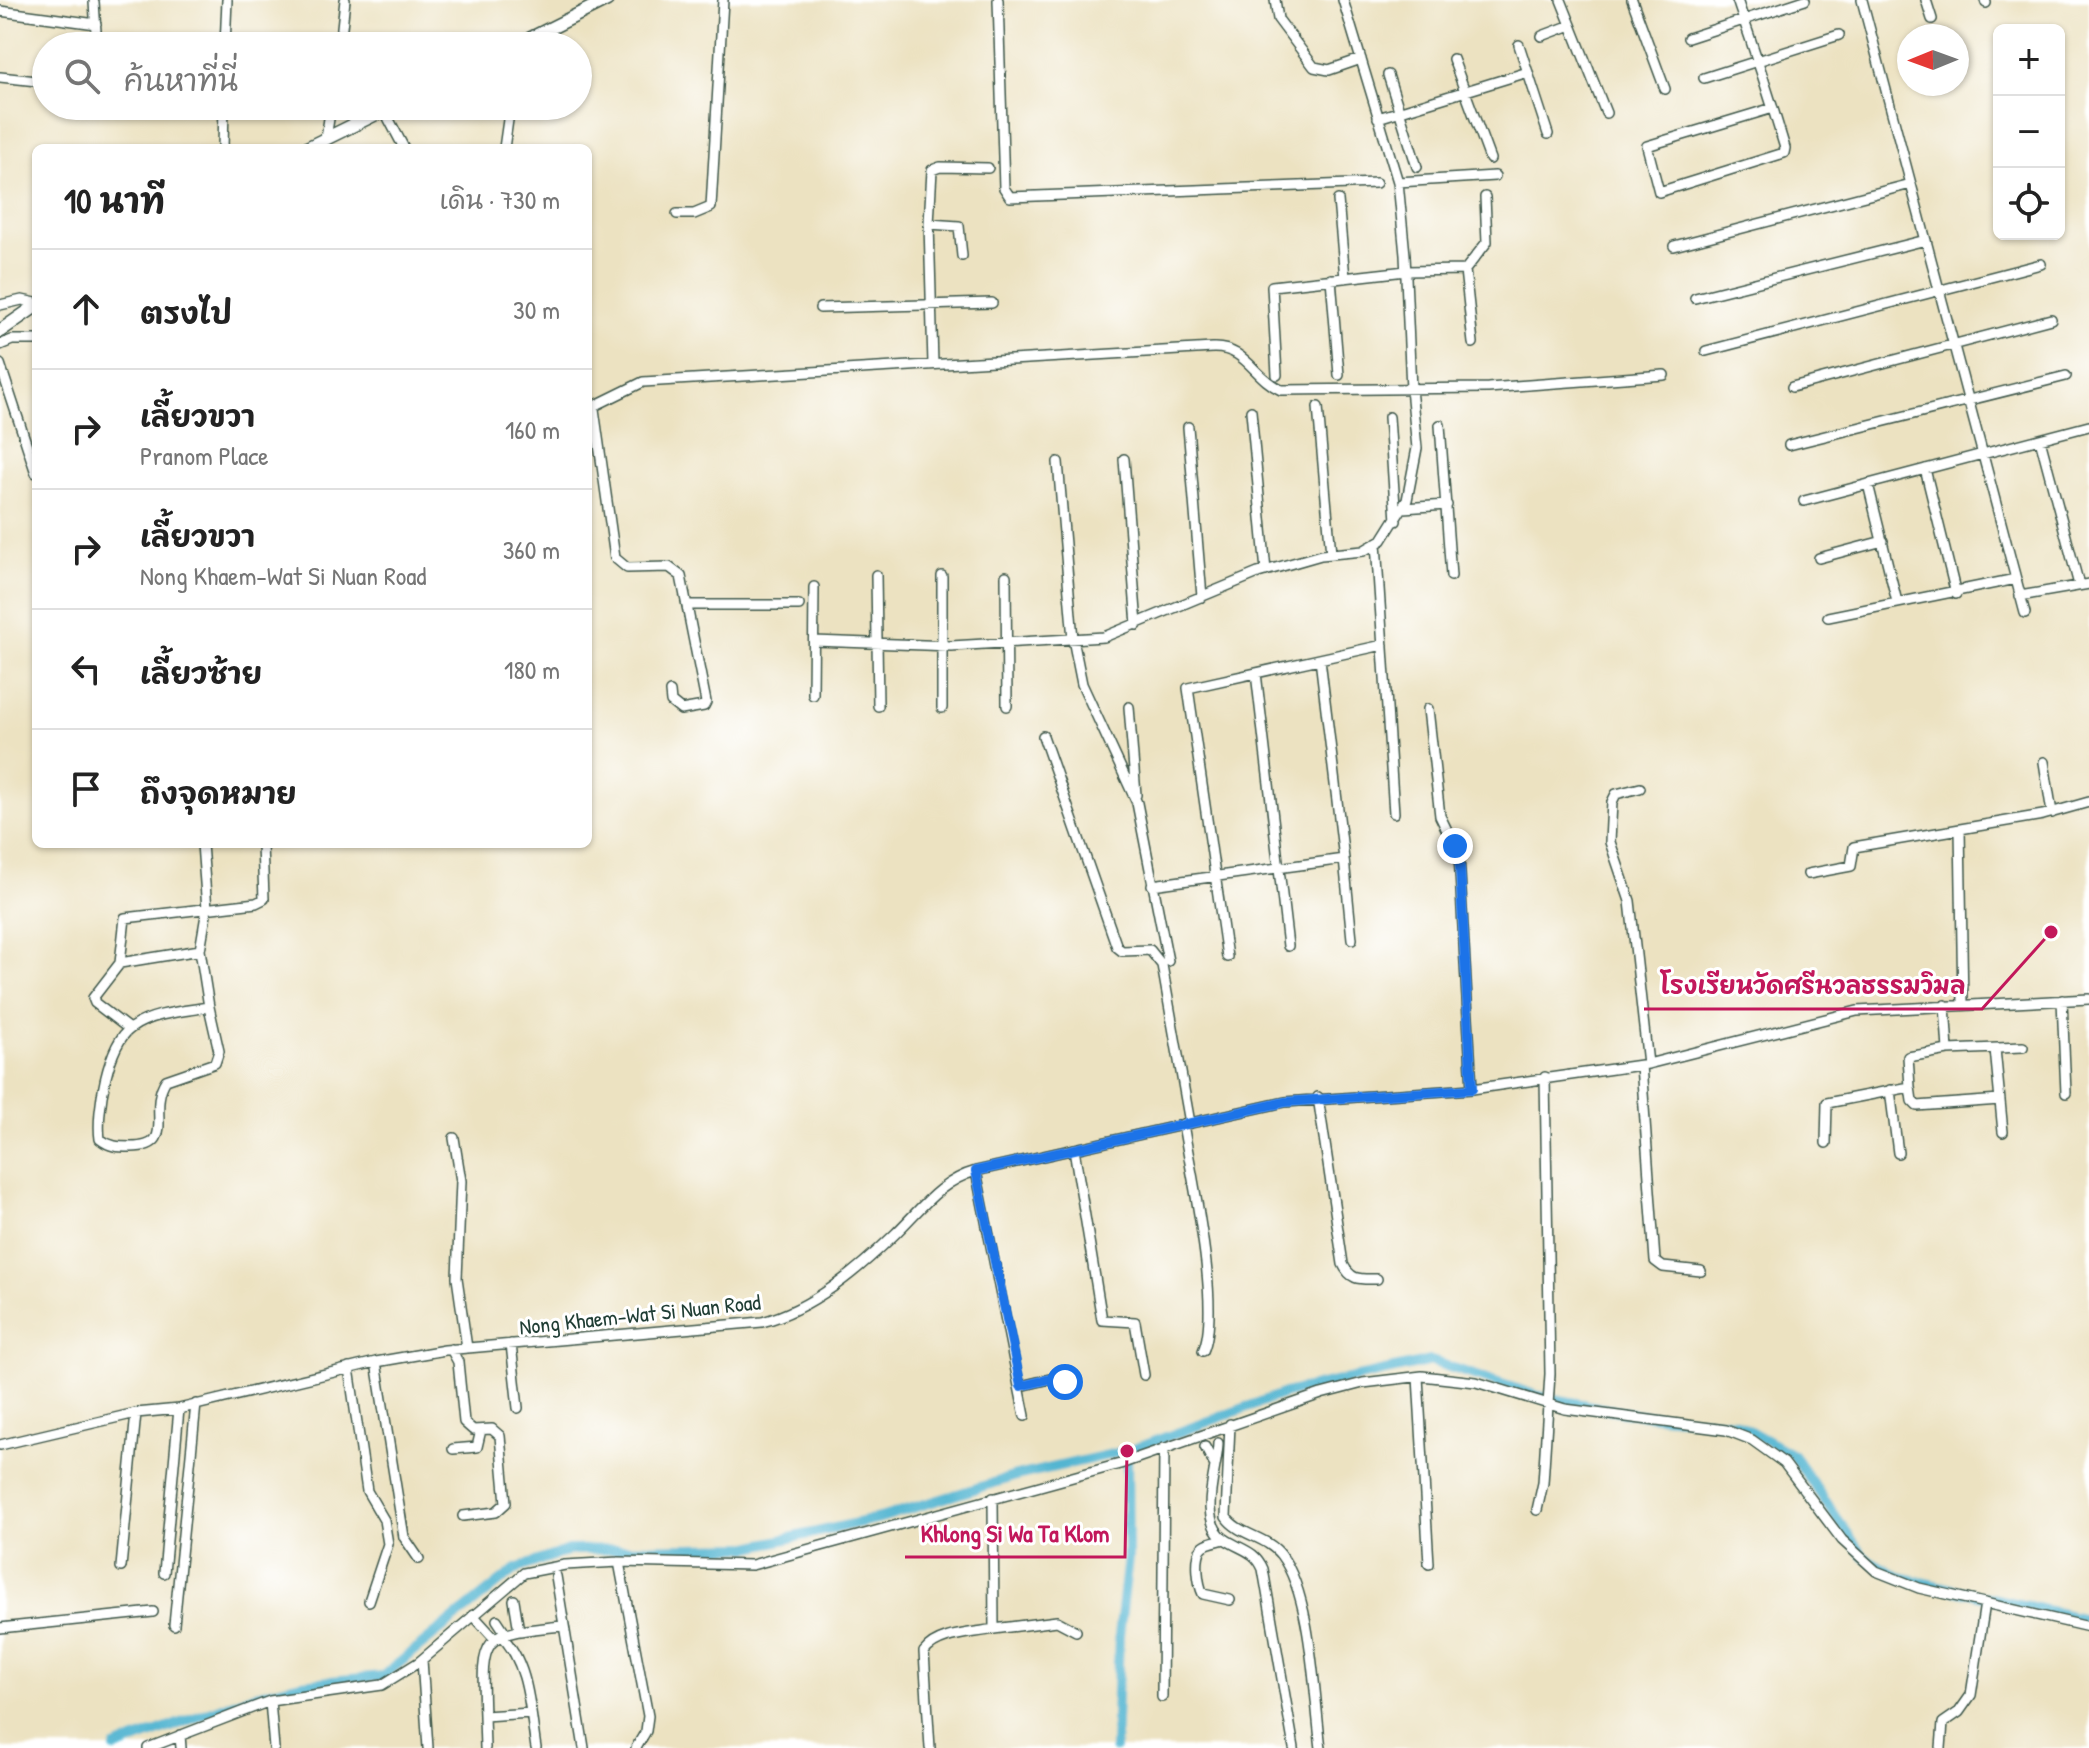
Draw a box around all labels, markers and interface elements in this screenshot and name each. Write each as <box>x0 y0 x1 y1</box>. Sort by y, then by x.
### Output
north arrow <box>1897 24 1969 96</box>
map controls <box>1993 24 2065 240</box>
button: + <box>1993 24 2065 96</box>
search box <box>32 32 592 120</box>
icon: search <box>60 54 104 98</box>
text: ค้นหาที่นี่ <box>124 60 238 100</box>
button: − <box>1993 96 2065 168</box>
button: locate <box>1993 168 2065 240</box>
text: 10 นาที <box>64 178 165 224</box>
text: เดิน · 730 m <box>439 182 560 217</box>
icon: ahead <box>64 287 108 331</box>
text: 30 m <box>513 292 560 327</box>
text: ตรงไป <box>140 293 232 333</box>
text: เลี้ยวขวา <box>140 396 255 436</box>
icon: right <box>64 407 108 451</box>
text: 160 m <box>505 412 560 447</box>
text: Pranom Place <box>140 438 269 473</box>
text: เลี้ยวขวา <box>140 516 255 556</box>
icon: right <box>64 527 108 571</box>
text: 360 m <box>503 532 560 567</box>
text: Nong Khaem-Wat Si Nuan Road <box>140 558 427 593</box>
icon: left <box>64 647 108 691</box>
text: 180 m <box>504 652 560 687</box>
text: เลี้ยวซ้าย <box>140 653 262 693</box>
icon: arrive <box>64 767 108 811</box>
text: ถึงจุดหมาย <box>140 773 297 813</box>
route end <box>1437 828 1473 864</box>
callout: โรงเรียนวัดศรีนวลธรรมวิมล <box>1644 961 1982 1009</box>
text: โรงเรียนวัดศรีนวลธรรมวิมล <box>1659 969 1966 1001</box>
street label: Nong Khaem-Wat Si Nuan Road <box>518 1286 763 1342</box>
route start <box>1047 1364 1083 1400</box>
callout: Khlong Si Wa Ta Klom <box>905 1509 1125 1557</box>
text: Khlong Si Wa Ta Klom <box>921 1517 1109 1550</box>

